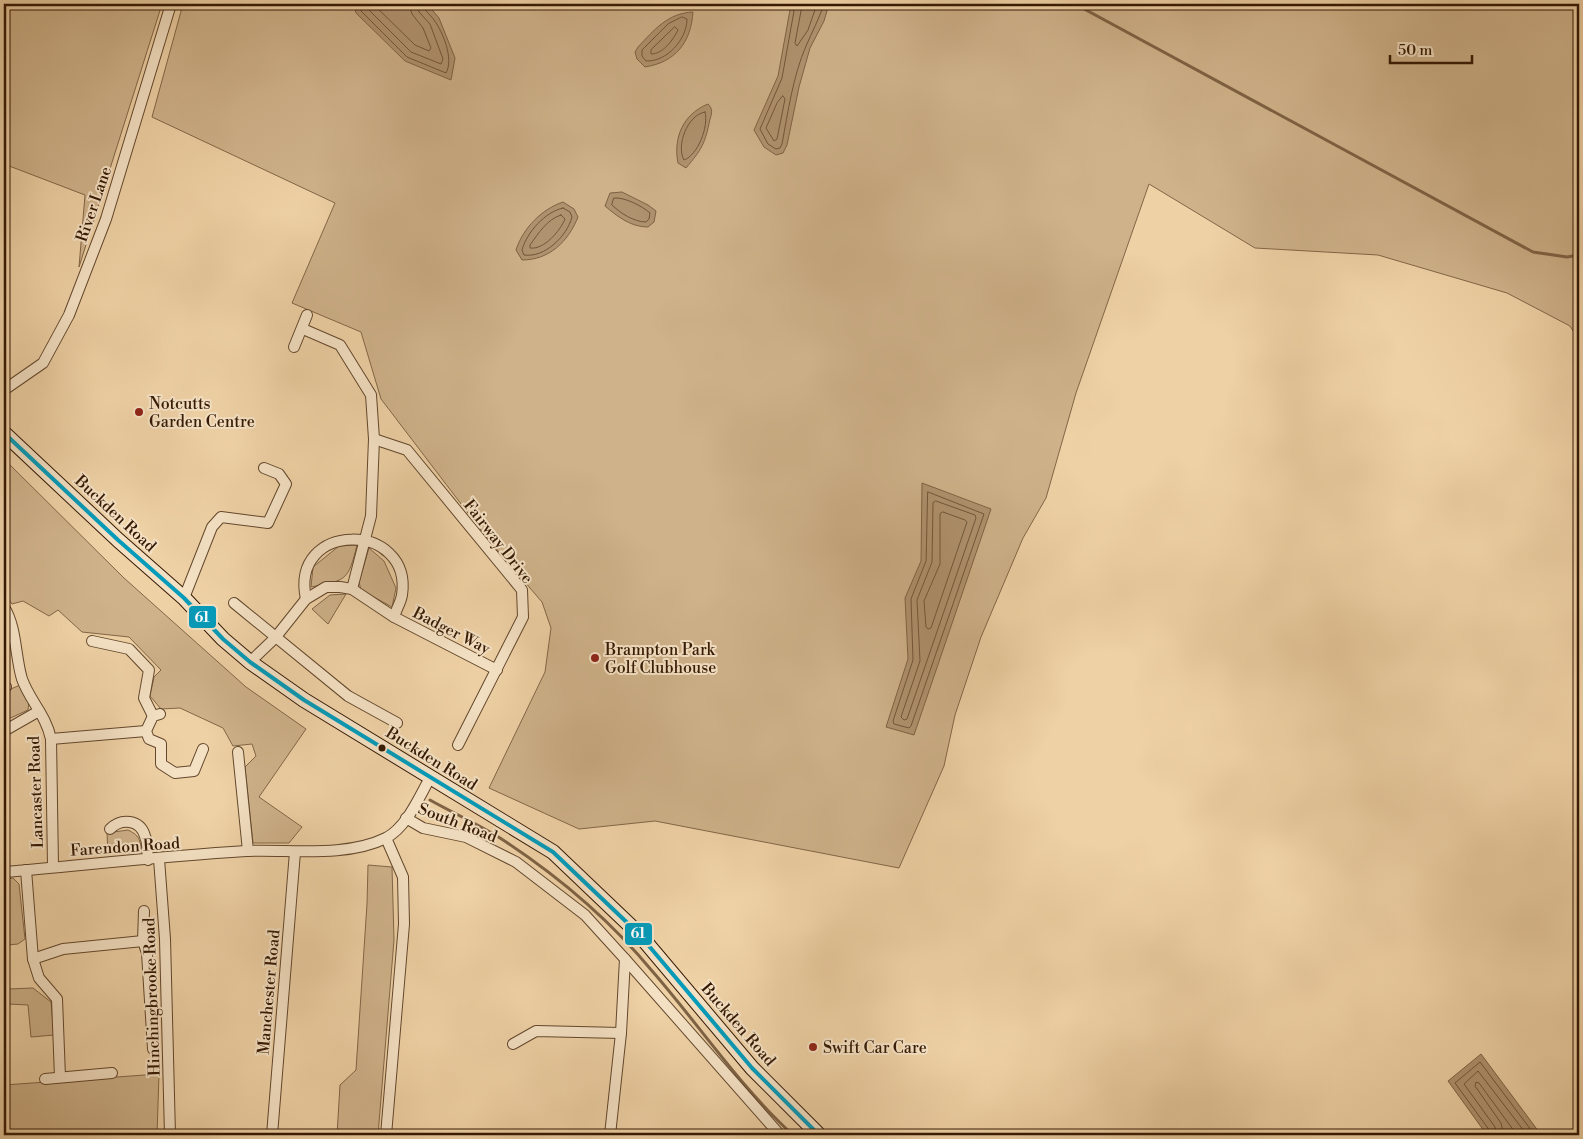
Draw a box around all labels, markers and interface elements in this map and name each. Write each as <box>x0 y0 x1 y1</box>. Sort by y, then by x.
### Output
scale bar <box>1390 32 1473 64</box>
text: 50 m <box>1398 41 1432 60</box>
street label: River Lane <box>72 164 116 245</box>
place label: Notcutts Garden Centre <box>149 394 255 432</box>
marker: Notcutts Garden Centre <box>133 406 145 418</box>
street label: Buckden Road <box>70 470 160 556</box>
street label: Fairway Drive <box>459 496 537 588</box>
street label: Badger Way <box>409 602 494 659</box>
line badge: 61 <box>188 605 217 629</box>
text: 61 <box>194 609 210 627</box>
place label: Brampton Park Golf Clubhouse <box>604 640 717 678</box>
marker: Brampton Park Golf Clubhouse <box>589 652 601 664</box>
street label: Buckden Road <box>381 722 481 795</box>
street label: Lancaster Road <box>24 735 48 849</box>
unlabelled marker <box>377 743 387 753</box>
street label: South Road <box>415 799 500 847</box>
street label: Farendon Road <box>69 833 181 861</box>
street label: Hinchingbrooke Road <box>139 917 165 1077</box>
line badge: 61 <box>624 922 653 946</box>
text: 61 <box>630 925 646 943</box>
street label: Manchester Road <box>254 929 284 1055</box>
street label: Buckden Road <box>696 978 780 1070</box>
place label: Swift Car Care <box>823 1038 927 1058</box>
marker: Swift Car Care <box>807 1041 819 1053</box>

